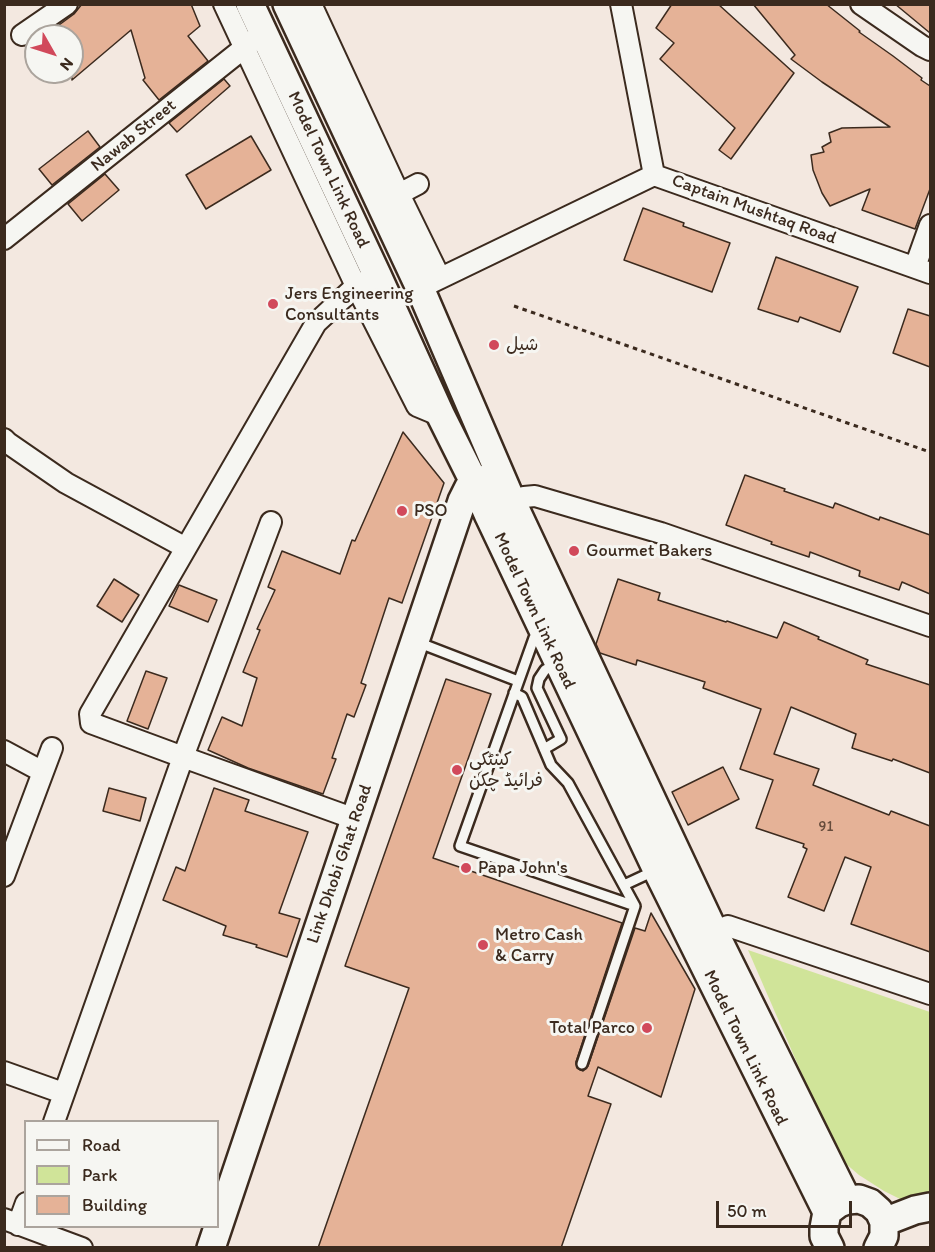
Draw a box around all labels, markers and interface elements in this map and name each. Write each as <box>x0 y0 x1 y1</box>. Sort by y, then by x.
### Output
north arrow <box>24 24 84 84</box>
text: N <box>56 54 78 75</box>
street label: Model Town Link Road <box>282 88 374 252</box>
street label: Nawab Street <box>87 95 181 177</box>
street label: Captain Mushtaq Road <box>669 170 839 250</box>
place label: Jers Engineering Consultants <box>285 283 413 326</box>
marker: Jers Engineering Consultants <box>266 297 280 311</box>
place label: شیل <box>506 334 538 356</box>
marker: شیل <box>487 338 501 352</box>
place label: PSO <box>414 500 447 522</box>
marker: PSO <box>395 504 409 518</box>
street label: Model Town Link Road <box>488 529 580 693</box>
place label: Gourmet Bakers <box>586 540 712 562</box>
marker: Gourmet Bakers <box>567 544 581 558</box>
place label: کینٹکی فرائیڈ چکن <box>469 749 543 792</box>
marker: کینٹکی فرائیڈ چکن <box>450 763 464 777</box>
street label: Link Dhobi Ghat Road <box>303 782 377 946</box>
house number: 91 <box>819 818 833 836</box>
place label: Papa John's <box>478 857 568 879</box>
marker: Papa John's <box>459 861 473 875</box>
place label: Metro Cash & Carry <box>495 924 583 966</box>
marker: Metro Cash & Carry <box>476 938 490 952</box>
street label: Model Town Link Road <box>698 967 792 1129</box>
place label: Total Parco <box>549 1017 635 1039</box>
marker: Total Parco <box>640 1021 654 1035</box>
legend <box>24 1120 219 1228</box>
text: Road <box>82 1134 121 1156</box>
text: Park <box>82 1164 117 1186</box>
scale bar <box>719 1189 856 1227</box>
text: Building <box>82 1194 147 1216</box>
text: 50 m <box>727 1200 767 1222</box>

